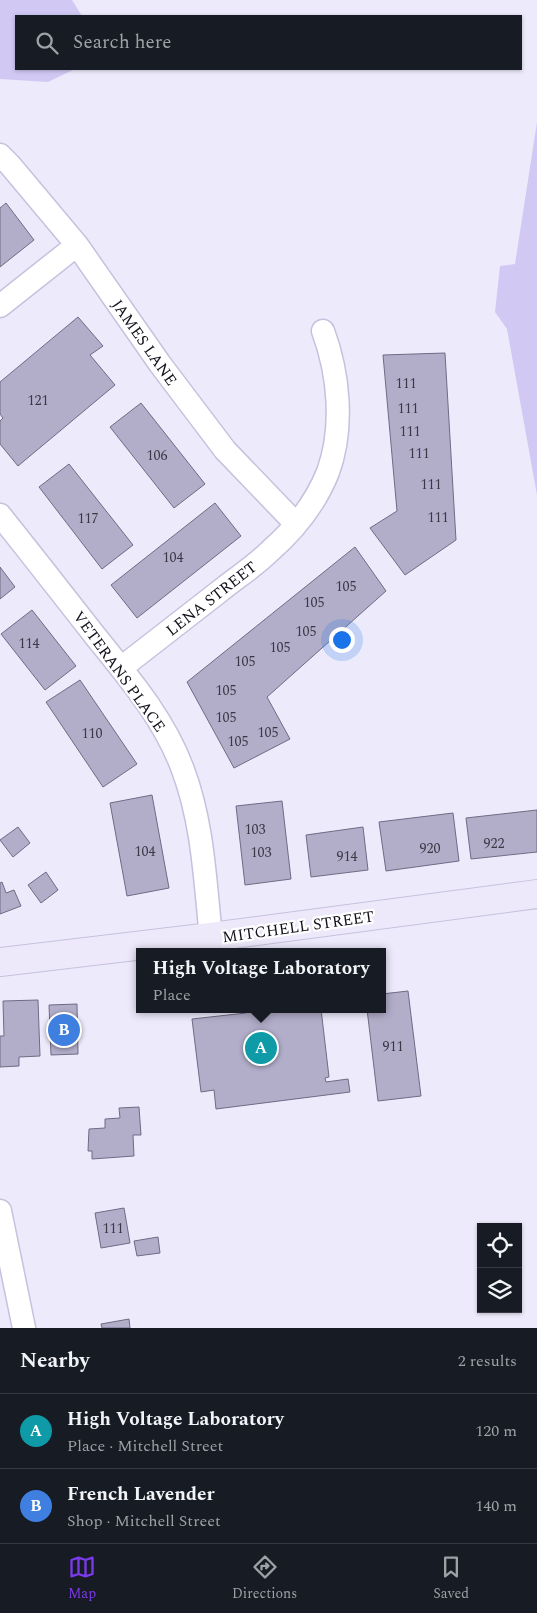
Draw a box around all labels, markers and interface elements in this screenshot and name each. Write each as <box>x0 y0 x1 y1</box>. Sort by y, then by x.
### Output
search box <box>15 15 522 70</box>
text: Search here <box>73 28 172 57</box>
icon: search <box>33 29 61 57</box>
street label: JAMES LANE <box>105 294 183 391</box>
house number: 111 <box>396 373 417 394</box>
house number: 121 <box>28 390 49 411</box>
house number: 111 <box>398 398 419 419</box>
house number: 111 <box>400 421 421 442</box>
house number: 111 <box>409 443 430 464</box>
house number: 106 <box>147 445 168 466</box>
house number: 111 <box>421 474 442 495</box>
house number: 111 <box>428 507 449 528</box>
house number: 117 <box>78 508 99 529</box>
house number: 104 <box>163 547 184 568</box>
street label: LENA STREET <box>161 555 263 642</box>
house number: 105 <box>336 576 357 597</box>
house number: 105 <box>304 592 325 613</box>
street label: VETERANS PLACE <box>67 606 171 737</box>
house number: 105 <box>296 621 317 642</box>
your location <box>329 627 355 653</box>
house number: 114 <box>19 633 40 654</box>
house number: 105 <box>270 637 291 658</box>
house number: 105 <box>235 651 256 672</box>
house number: 105 <box>216 680 237 701</box>
house number: 105 <box>216 707 237 728</box>
house number: 105 <box>258 722 279 743</box>
house number: 110 <box>82 723 103 744</box>
house number: 105 <box>228 731 249 752</box>
house number: 103 <box>245 819 266 840</box>
house number: 922 <box>484 833 505 854</box>
house number: 920 <box>420 838 441 859</box>
house number: 104 <box>135 841 156 862</box>
house number: 103 <box>251 842 272 863</box>
house number: 914 <box>337 846 358 867</box>
street label: MITCHELL STREET <box>221 904 376 950</box>
popup <box>136 948 386 1013</box>
text: High Voltage Laboratory <box>153 954 369 983</box>
text: Place <box>153 983 191 1007</box>
pin: B <box>48 1011 80 1049</box>
pin: A <box>245 1029 277 1067</box>
house number: 911 <box>383 1036 404 1057</box>
house number: 111 <box>103 1218 124 1239</box>
map controls <box>477 1223 522 1313</box>
button: locate <box>477 1223 522 1268</box>
button: layers <box>477 1268 522 1313</box>
text: Nearby <box>20 1345 90 1377</box>
text: 2 results <box>458 1349 517 1373</box>
text: High Voltage Laboratory <box>67 1405 284 1434</box>
text: A <box>30 1419 42 1443</box>
text: 120 m <box>475 1419 517 1443</box>
text: Place · Mitchell Street <box>67 1434 223 1458</box>
text: French Lavender <box>67 1480 214 1509</box>
text: B <box>30 1494 42 1518</box>
text: 140 m <box>475 1494 517 1518</box>
text: Shop · Mitchell Street <box>67 1509 221 1533</box>
tab: Map <box>68 1553 96 1604</box>
tab: Directions <box>232 1553 297 1604</box>
tab: Saved <box>433 1553 469 1604</box>

